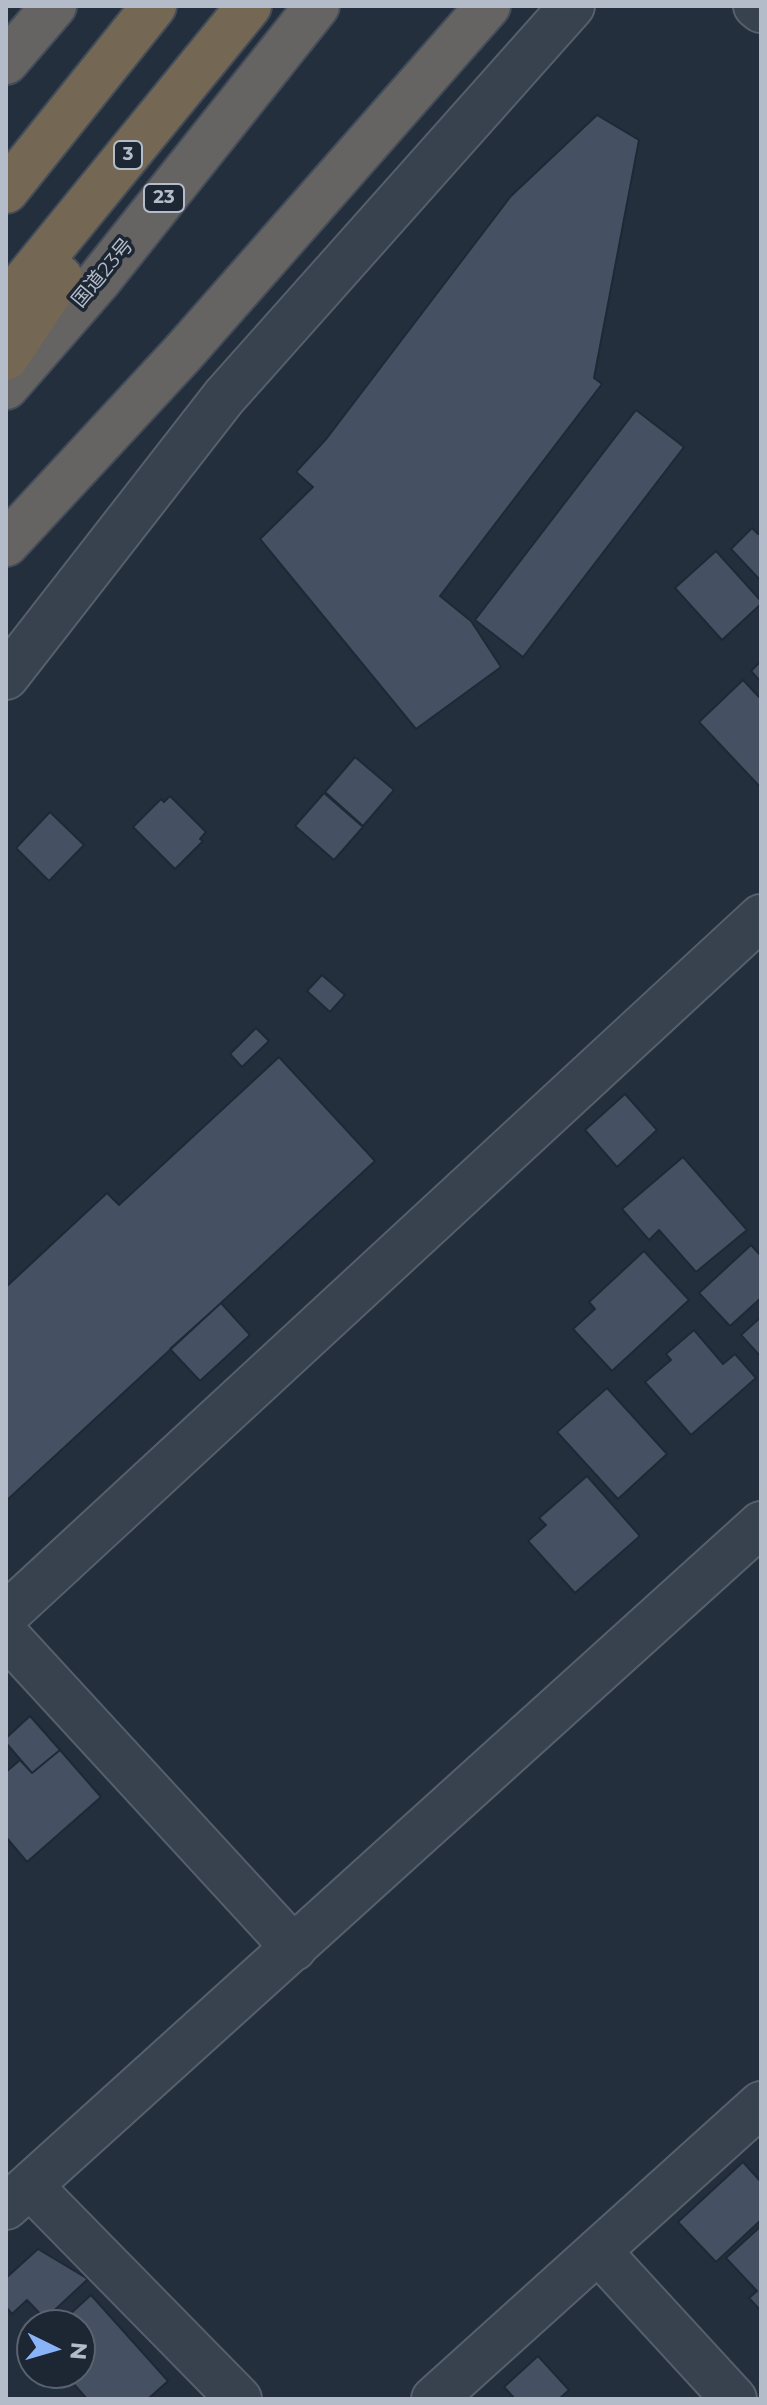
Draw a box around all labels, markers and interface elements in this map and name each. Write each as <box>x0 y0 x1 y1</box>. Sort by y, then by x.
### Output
road number: 3 <box>114 141 142 169</box>
road number: 23 <box>144 184 184 212</box>
street label: 国道23号 <box>67 234 139 312</box>
north arrow <box>16 2309 96 2389</box>
text: N <box>64 2341 93 2361</box>

